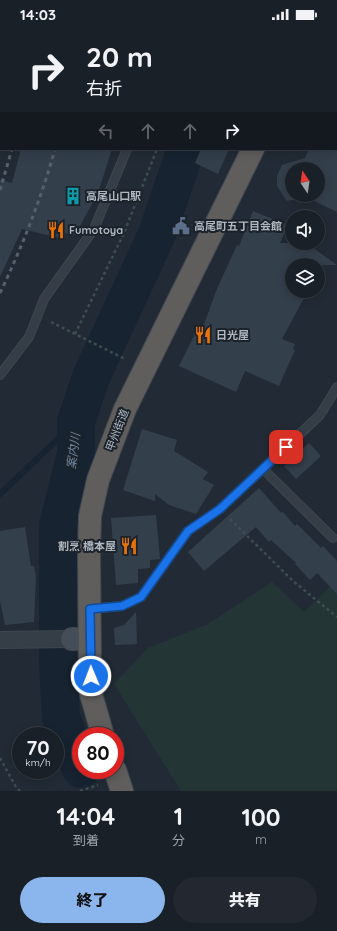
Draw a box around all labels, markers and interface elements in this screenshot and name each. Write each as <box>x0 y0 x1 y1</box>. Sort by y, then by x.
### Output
text: 14:03 <box>20 5 56 24</box>
text: 20 m <box>86 39 153 74</box>
icon: right <box>20 44 72 96</box>
text: 右折 <box>86 77 122 100</box>
icon: left <box>95 120 117 142</box>
icon: ahead <box>137 120 159 142</box>
icon: ahead <box>179 120 201 142</box>
icon: right <box>221 120 243 142</box>
north arrow <box>285 162 325 202</box>
map controls <box>285 162 325 298</box>
building icon: 高尾山口駅 <box>63 186 83 206</box>
place label: 高尾山口駅 <box>86 189 141 203</box>
button: sound <box>285 210 325 250</box>
public building icon: 高尾町五丁目会館 <box>171 216 191 236</box>
place label: 高尾町五丁目会館 <box>194 219 282 233</box>
restaurant icon: Fumotoya <box>46 220 66 240</box>
place label: Fumotoya <box>69 223 123 237</box>
button: layers <box>285 258 325 298</box>
restaurant icon: 日光屋 <box>193 325 213 345</box>
place label: 日光屋 <box>216 328 249 342</box>
street label: 甲州街道 <box>103 407 131 453</box>
water label: 案内川 <box>63 430 83 470</box>
pin <box>269 430 303 464</box>
icon: arrive <box>275 436 297 458</box>
restaurant icon: 割烹 橋本屋 <box>119 536 139 556</box>
place label: 割烹 橋本屋 <box>58 539 116 553</box>
position arrow <box>70 655 112 697</box>
speed limit sign: 80 <box>72 727 124 779</box>
text: 70 <box>26 735 50 760</box>
text: km/h <box>25 756 51 769</box>
text: 14:04 <box>57 801 115 831</box>
text: 1 <box>174 801 183 831</box>
text: 100 <box>242 802 280 832</box>
text: m <box>255 831 267 847</box>
text: 到着 <box>73 832 99 848</box>
text: 分 <box>172 832 185 848</box>
button: 終了 <box>20 877 165 923</box>
button: 共有 <box>173 877 317 923</box>

